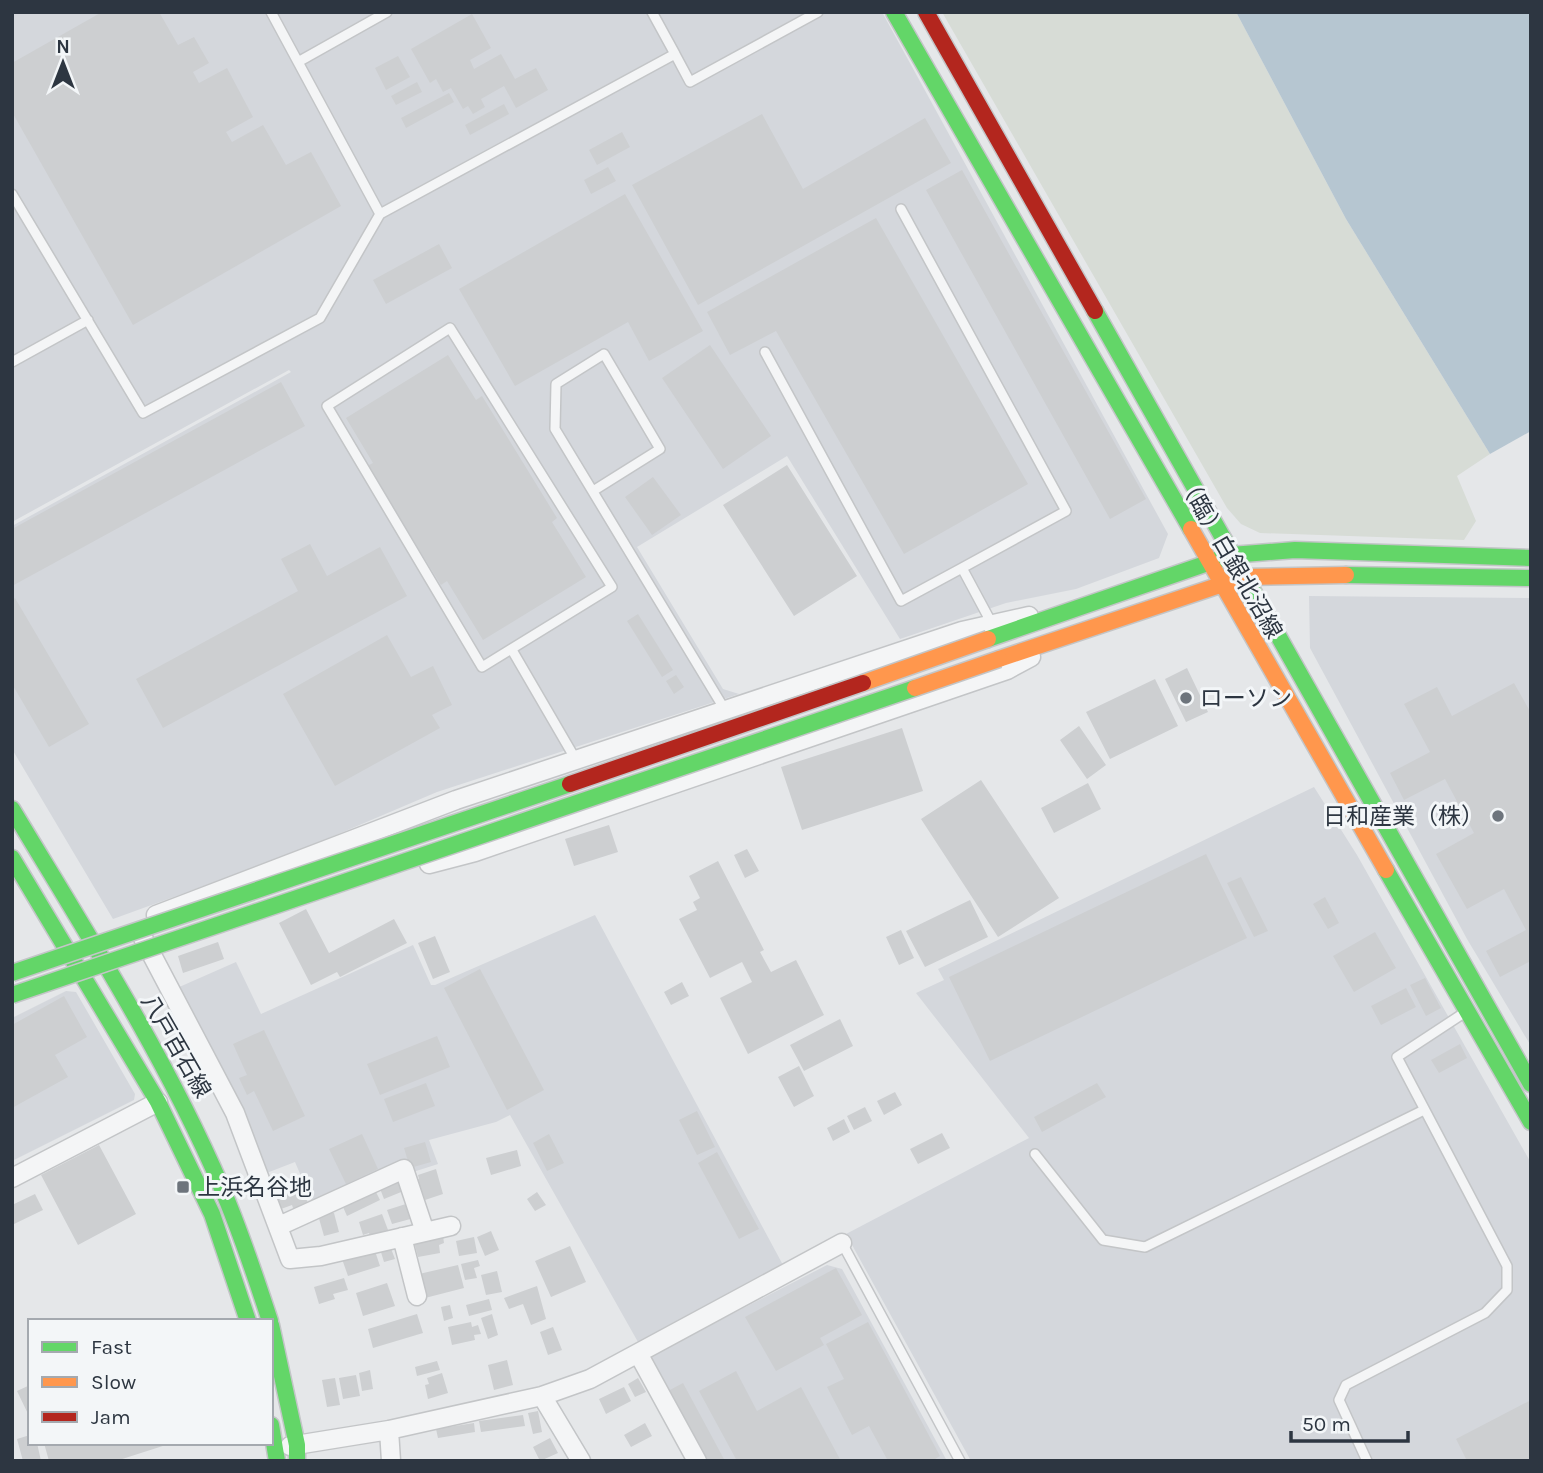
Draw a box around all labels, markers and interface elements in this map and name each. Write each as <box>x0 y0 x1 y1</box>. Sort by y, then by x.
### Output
north arrow <box>28 28 98 98</box>
text: N <box>56 36 70 58</box>
street label: （臨）白銀北沼線 <box>1172 471 1288 643</box>
place label: ローソン <box>1200 685 1292 712</box>
marker: ローソン <box>1178 690 1194 706</box>
place label: 日和産業（株） <box>1323 803 1484 830</box>
marker: 日和産業（株） <box>1490 808 1506 824</box>
street label: 八戸百石線 <box>136 989 216 1103</box>
place label: 上浜名谷地 <box>197 1174 312 1201</box>
marker: 上浜名谷地 <box>175 1179 191 1195</box>
legend <box>28 1319 273 1445</box>
text: Fast <box>91 1335 132 1359</box>
text: Slow <box>91 1370 136 1394</box>
scale bar <box>1291 1400 1408 1444</box>
text: Jam <box>91 1405 131 1429</box>
text: 50 m <box>1302 1412 1351 1436</box>

